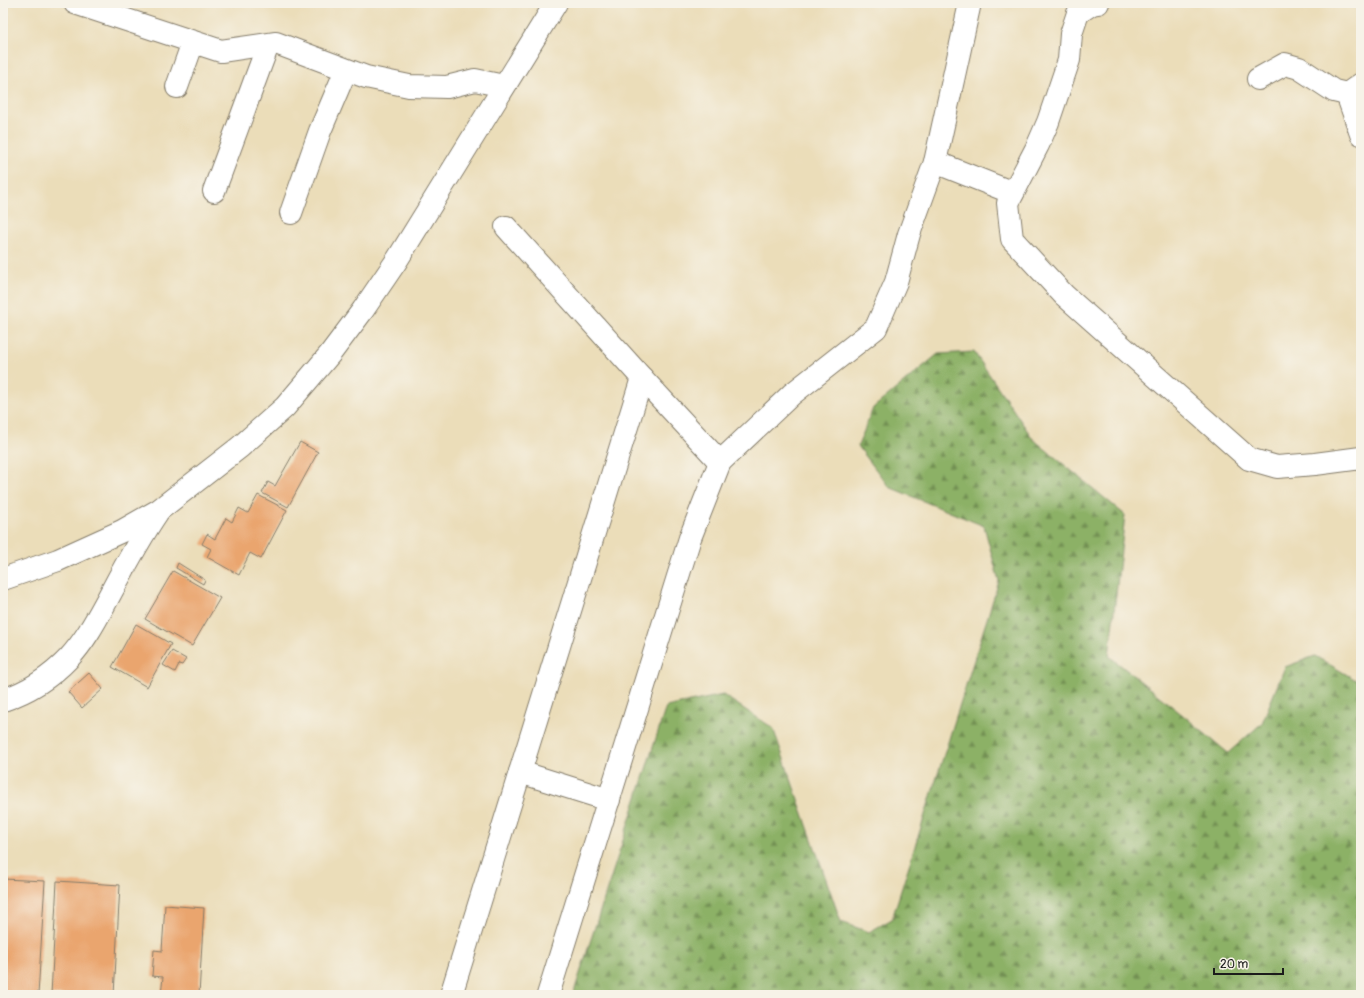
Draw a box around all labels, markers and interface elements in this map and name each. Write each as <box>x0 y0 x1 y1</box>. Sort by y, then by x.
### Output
scale bar <box>1214 950 1283 976</box>
text: 20 m <box>1220 957 1249 972</box>

